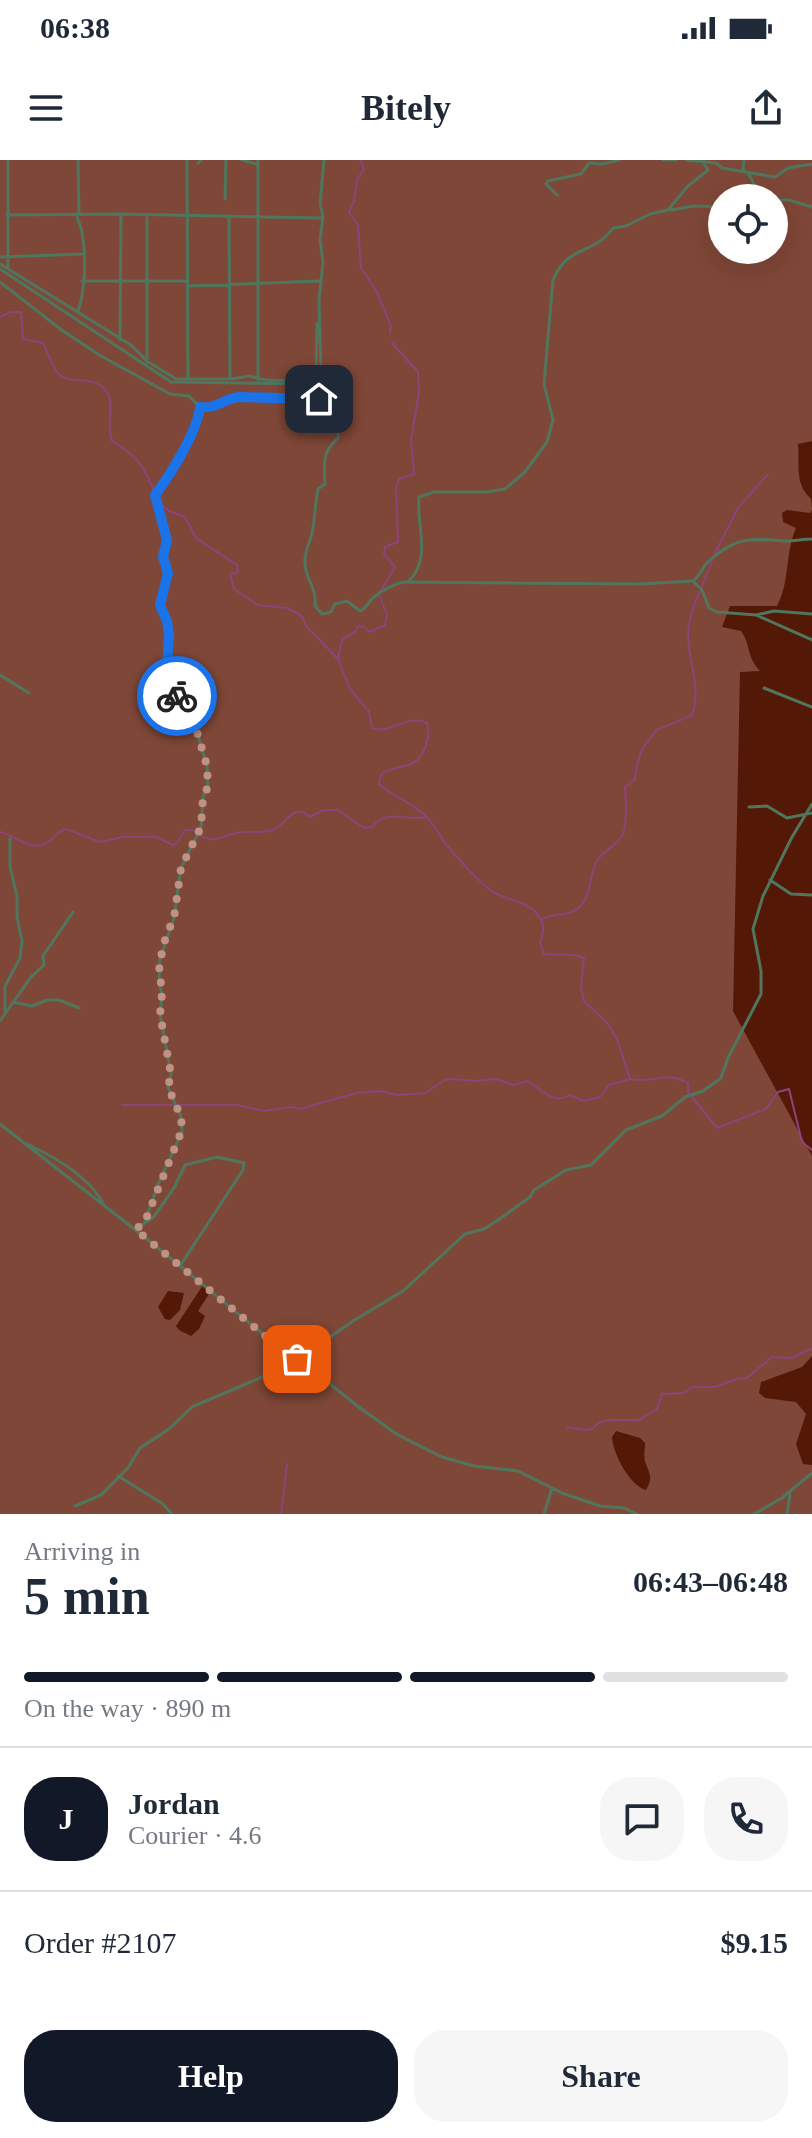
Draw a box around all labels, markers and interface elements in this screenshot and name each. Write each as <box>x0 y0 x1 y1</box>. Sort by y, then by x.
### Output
text: 06:38 <box>40 11 110 44</box>
icon: menu <box>24 86 68 130</box>
icon: share <box>744 86 788 130</box>
text: Bitely <box>361 88 451 128</box>
map controls <box>708 184 788 264</box>
button: locate <box>708 184 788 264</box>
pin <box>285 365 353 433</box>
icon: home <box>297 377 341 421</box>
courier <box>137 656 217 736</box>
icon: bike <box>155 674 199 718</box>
pin <box>263 1325 331 1393</box>
icon: bag <box>275 1337 319 1381</box>
text: Arriving in <box>24 1537 140 1566</box>
text: 06:43–06:48 <box>633 1565 788 1598</box>
text: 5 min <box>24 1568 150 1625</box>
text: On the way · 890 m <box>24 1694 231 1723</box>
button: chat <box>600 1777 684 1861</box>
button: phone <box>704 1777 788 1861</box>
text: Jordan <box>128 1787 220 1820</box>
text: J <box>59 1802 74 1835</box>
text: Courier · 4.6 <box>128 1821 262 1850</box>
text: Order #2107 <box>24 1926 176 1959</box>
text: $9.15 <box>721 1926 788 1959</box>
button: Help <box>24 2030 398 2122</box>
button: Share <box>414 2030 788 2122</box>

